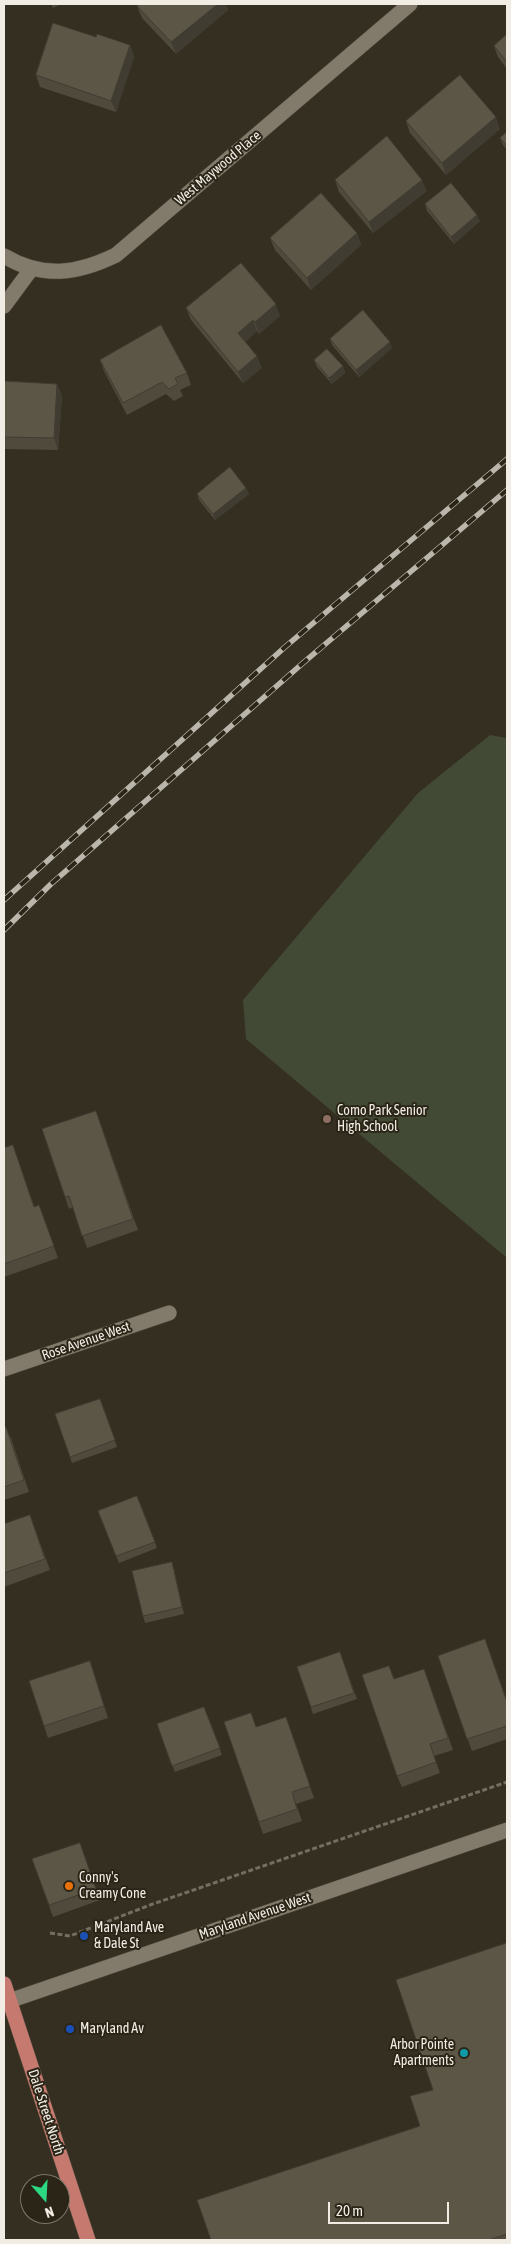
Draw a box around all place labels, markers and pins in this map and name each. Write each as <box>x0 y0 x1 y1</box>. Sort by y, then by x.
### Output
place label: Como Park Senior High School <box>337 1103 427 1136</box>
marker: Como Park Senior High School <box>321 1113 333 1125</box>
place label: Conny's Creamy Cone <box>79 1870 146 1902</box>
marker: Conny's Creamy Cone <box>63 1880 75 1892</box>
place label: Maryland Ave & Dale St <box>94 1920 164 1952</box>
marker: Maryland Ave & Dale St <box>78 1930 90 1942</box>
place label: Maryland Av <box>80 2021 144 2037</box>
marker: Maryland Av <box>64 2023 76 2035</box>
place label: Arbor Pointe Apartments <box>390 2037 454 2070</box>
marker: Arbor Pointe Apartments <box>458 2047 470 2059</box>

